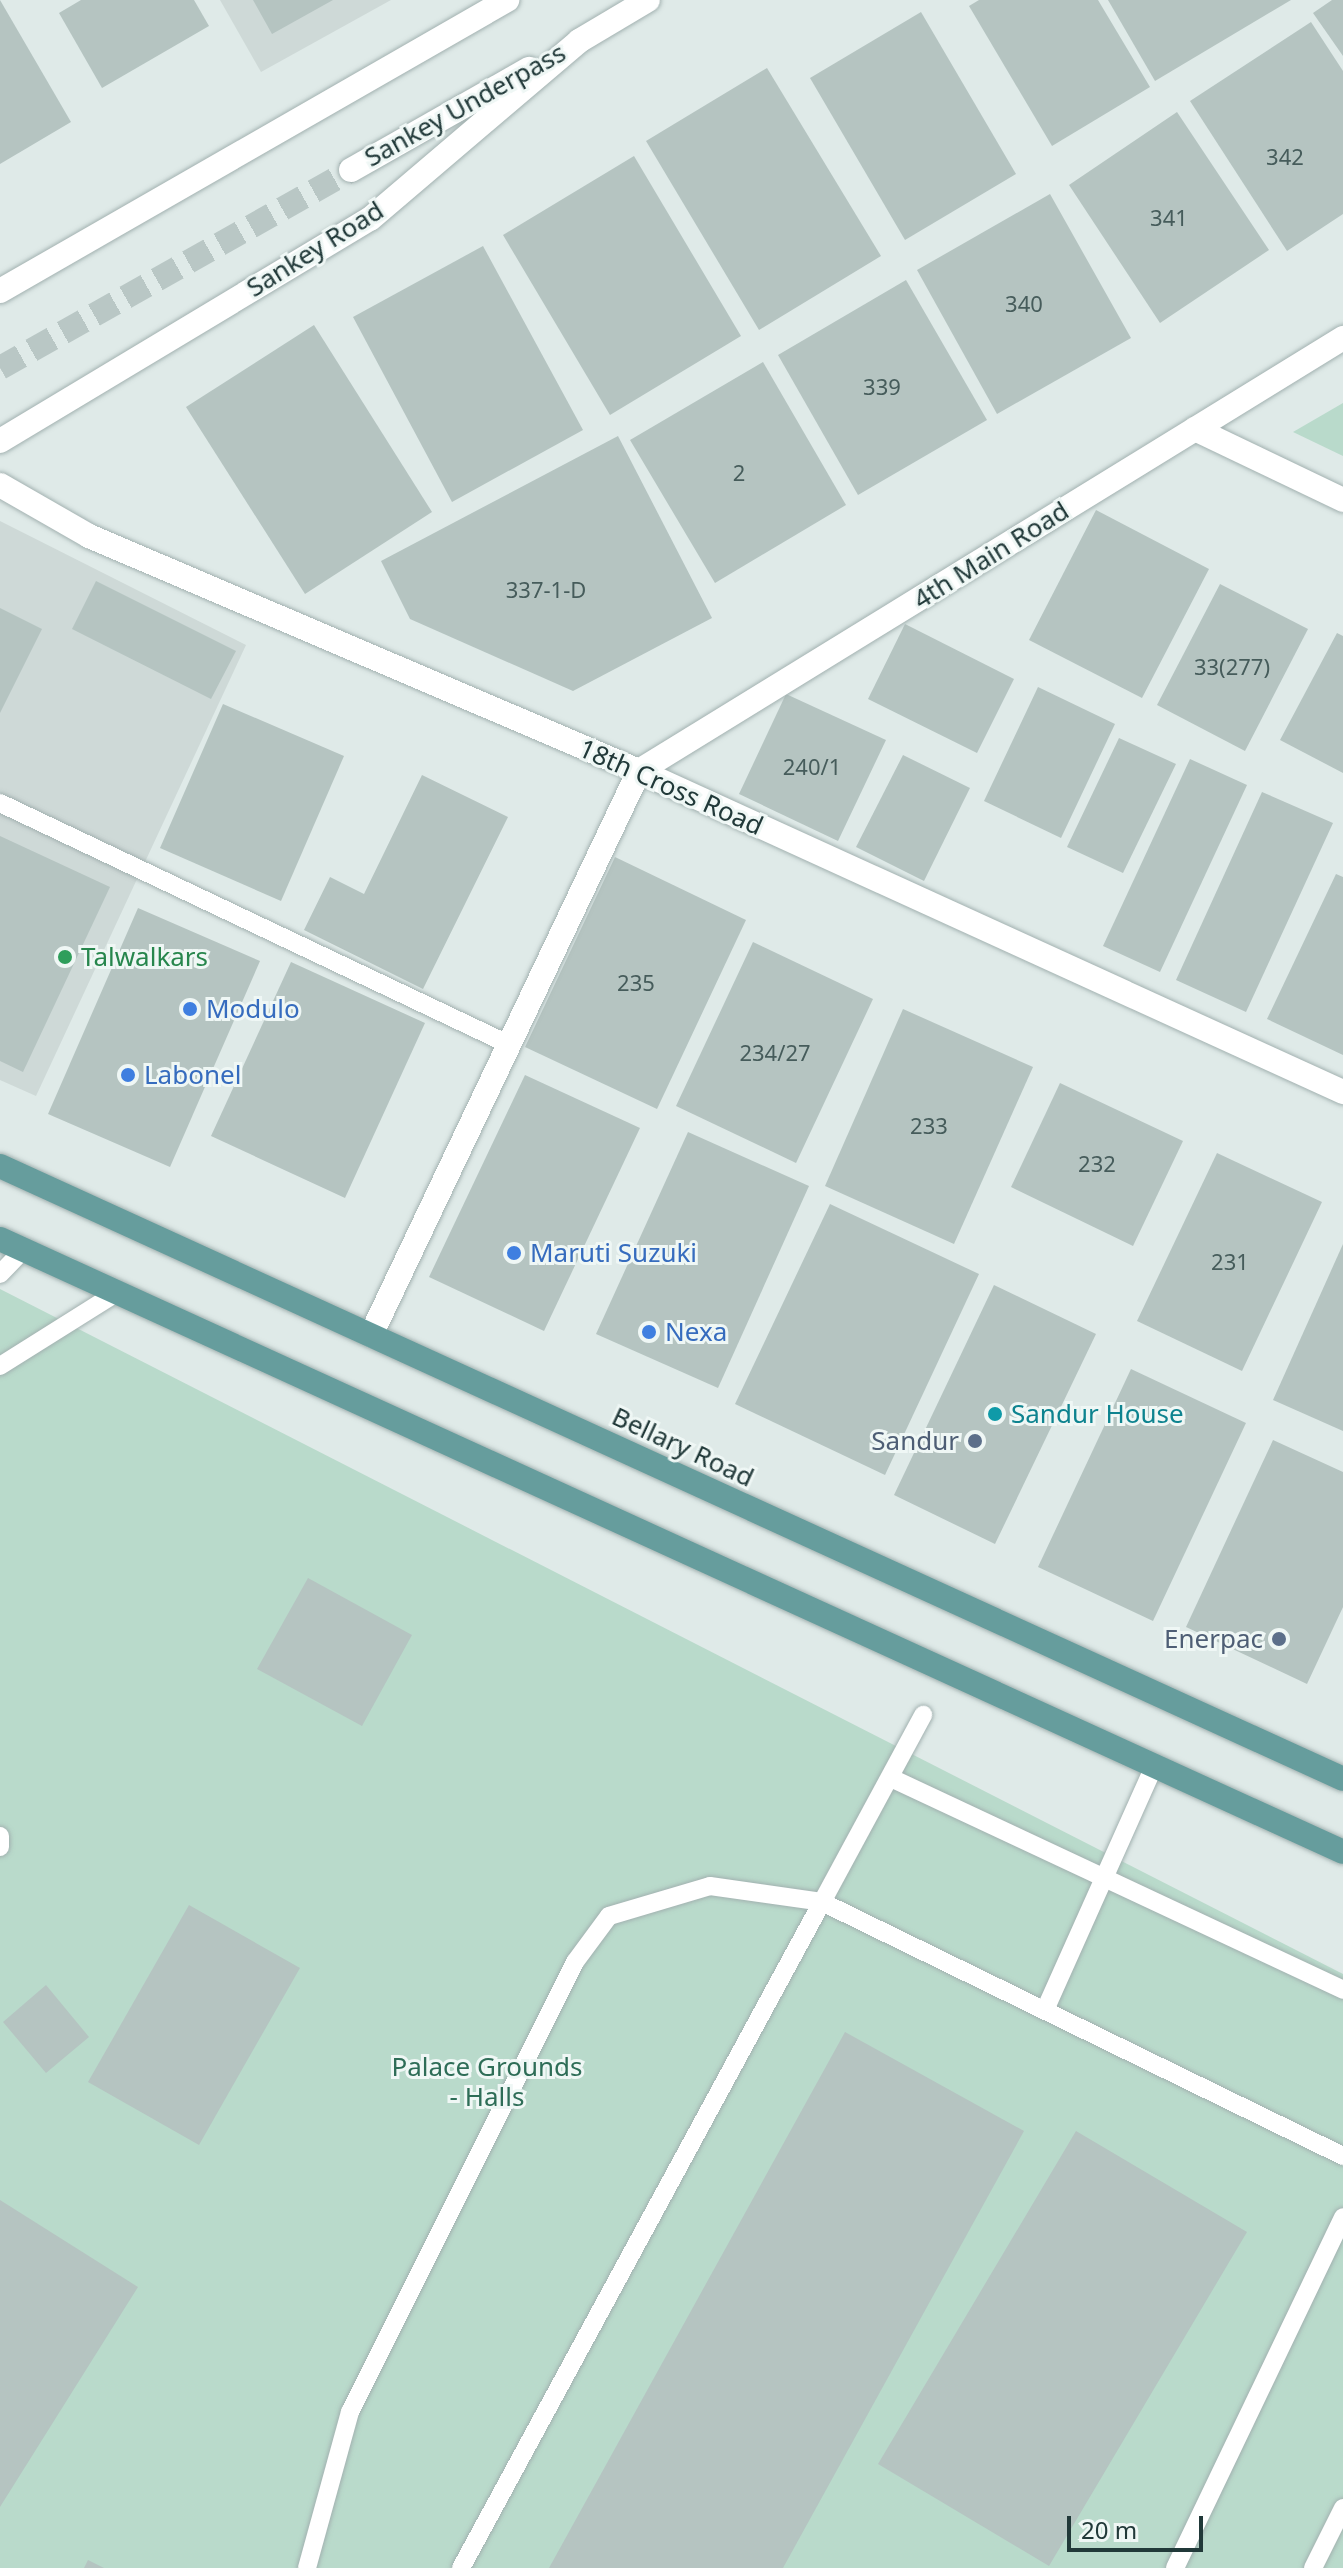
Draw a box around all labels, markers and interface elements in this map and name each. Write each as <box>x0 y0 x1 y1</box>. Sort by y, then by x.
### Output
street label: Sankey Underpass <box>359 37 571 173</box>
house number: 342 <box>1266 144 1304 170</box>
street label: Sankey Road <box>241 195 389 303</box>
house number: 341 <box>1150 205 1188 231</box>
house number: 340 <box>1005 291 1043 317</box>
house number: 339 <box>863 374 901 400</box>
house number: 2 <box>733 460 745 486</box>
street label: 4th Main Road <box>908 495 1074 615</box>
house number: 337-1-D <box>506 577 586 603</box>
house number: 33(277) <box>1194 654 1270 680</box>
street label: 18th Cross Road <box>574 732 768 842</box>
house number: 240/1 <box>783 754 841 780</box>
place label: Talwalkars <box>81 941 208 973</box>
marker: Talwalkars <box>56 948 74 966</box>
house number: 235 <box>617 970 655 996</box>
place label: Modulo <box>206 993 300 1025</box>
marker: Modulo <box>181 1000 199 1018</box>
house number: 234/27 <box>739 1040 811 1066</box>
place label: Labonel <box>144 1059 241 1091</box>
marker: Labonel <box>119 1066 137 1084</box>
house number: 233 <box>910 1113 948 1139</box>
house number: 232 <box>1078 1151 1116 1177</box>
place label: Maruti Suzuki <box>530 1237 697 1269</box>
marker: Maruti Suzuki <box>505 1244 523 1262</box>
house number: 231 <box>1211 1249 1249 1275</box>
place label: Nexa <box>665 1316 727 1348</box>
marker: Nexa <box>640 1323 658 1341</box>
place label: Sandur House <box>1011 1398 1184 1430</box>
street label: Bellary Road <box>607 1401 759 1493</box>
marker: Sandur House <box>986 1405 1004 1423</box>
place label: Sandur <box>871 1425 959 1457</box>
marker: Sandur <box>966 1432 984 1450</box>
place label: Enerpac <box>1164 1623 1263 1655</box>
marker: Enerpac <box>1270 1630 1288 1648</box>
park label: Palace Grounds - Halls <box>392 2051 582 2112</box>
scale bar <box>1071 2500 1207 2550</box>
text: 20 m <box>1081 2513 1137 2546</box>

